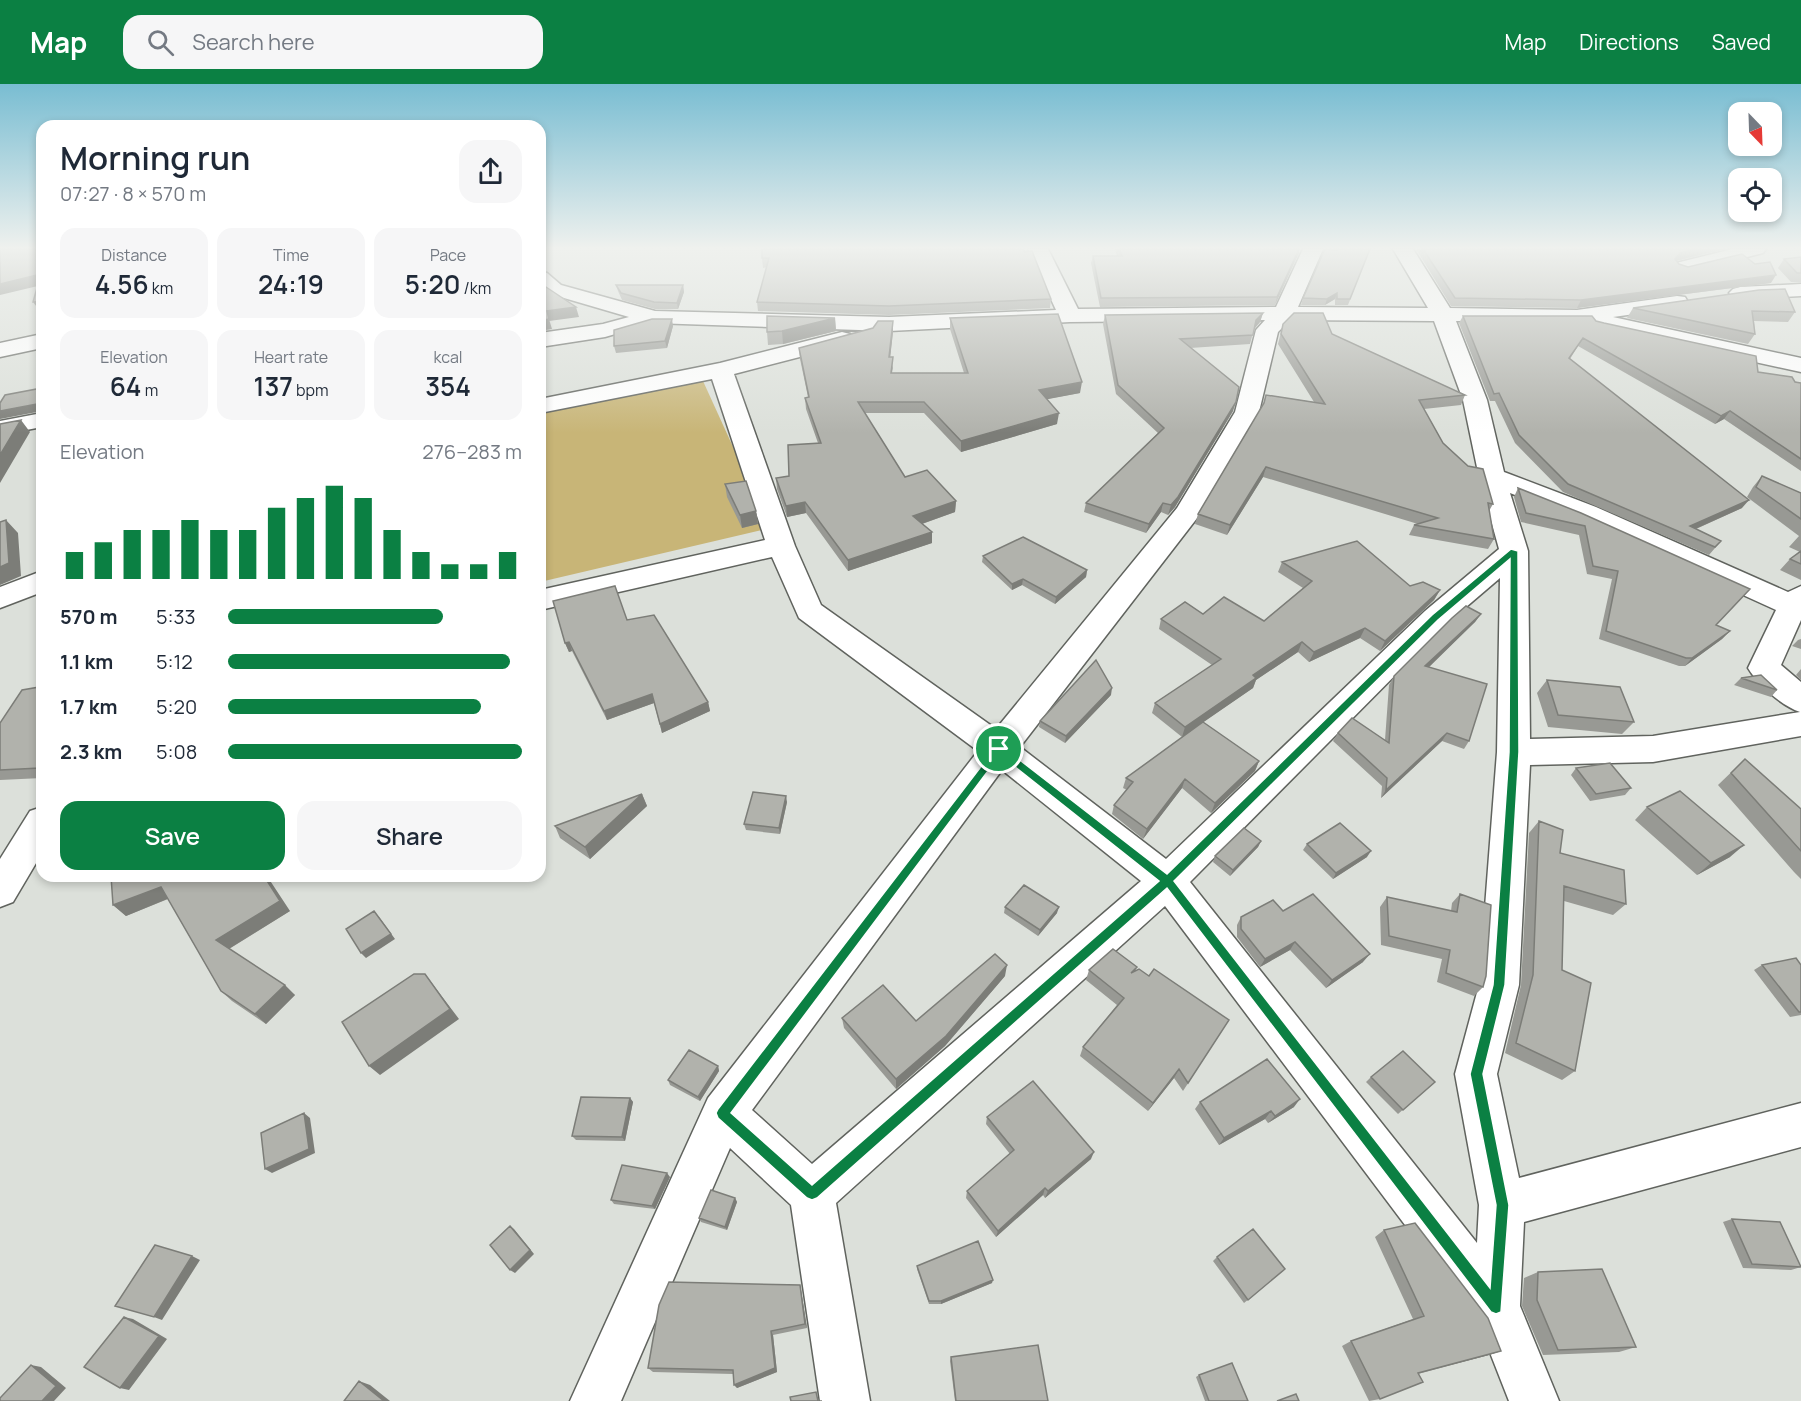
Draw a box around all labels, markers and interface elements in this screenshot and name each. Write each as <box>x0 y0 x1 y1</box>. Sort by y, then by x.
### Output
search box <box>123 15 543 69</box>
text: Map <box>30 23 87 61</box>
icon: search <box>144 26 177 59</box>
text: Search here <box>192 27 315 57</box>
text: Map <box>1505 28 1546 56</box>
text: Directions <box>1579 28 1679 56</box>
text: Saved <box>1712 28 1771 56</box>
north arrow <box>1728 102 1782 156</box>
map controls <box>1728 102 1782 222</box>
text: Morning run <box>60 135 250 180</box>
button: share <box>459 140 522 203</box>
button: locate <box>1728 168 1782 222</box>
text: 07:27 · 8 × 570 m <box>60 180 206 207</box>
text: Distance <box>101 244 167 266</box>
text: Time <box>273 244 309 266</box>
text: Pace <box>430 244 466 266</box>
text: 4.56 <box>95 266 149 302</box>
text: 24:19 <box>258 266 324 302</box>
text: 5:20 <box>405 266 460 302</box>
text: km <box>149 277 173 299</box>
text: /km <box>460 277 491 299</box>
text: Elevation <box>100 346 168 368</box>
text: Heart rate <box>254 346 328 368</box>
text: kcal <box>433 346 463 368</box>
text: 64 <box>110 368 142 404</box>
text: 137 <box>253 368 293 404</box>
text: 354 <box>425 368 471 404</box>
text: m <box>142 379 158 401</box>
text: bpm <box>293 379 329 401</box>
text: Elevation <box>60 438 144 465</box>
text: 276–283 m <box>422 438 522 465</box>
text: 570 m <box>60 603 118 630</box>
text: 5:33 <box>156 603 196 630</box>
text: 1.1 km <box>60 648 113 675</box>
text: 5:12 <box>156 648 193 675</box>
text: 1.7 km <box>60 693 117 720</box>
text: 5:20 <box>156 693 197 720</box>
pin <box>973 723 1024 774</box>
icon: arrive <box>982 732 1015 765</box>
text: 2.3 km <box>60 738 122 765</box>
text: 5:08 <box>156 738 197 765</box>
button: Save <box>60 801 285 870</box>
button: Share <box>297 801 522 870</box>

